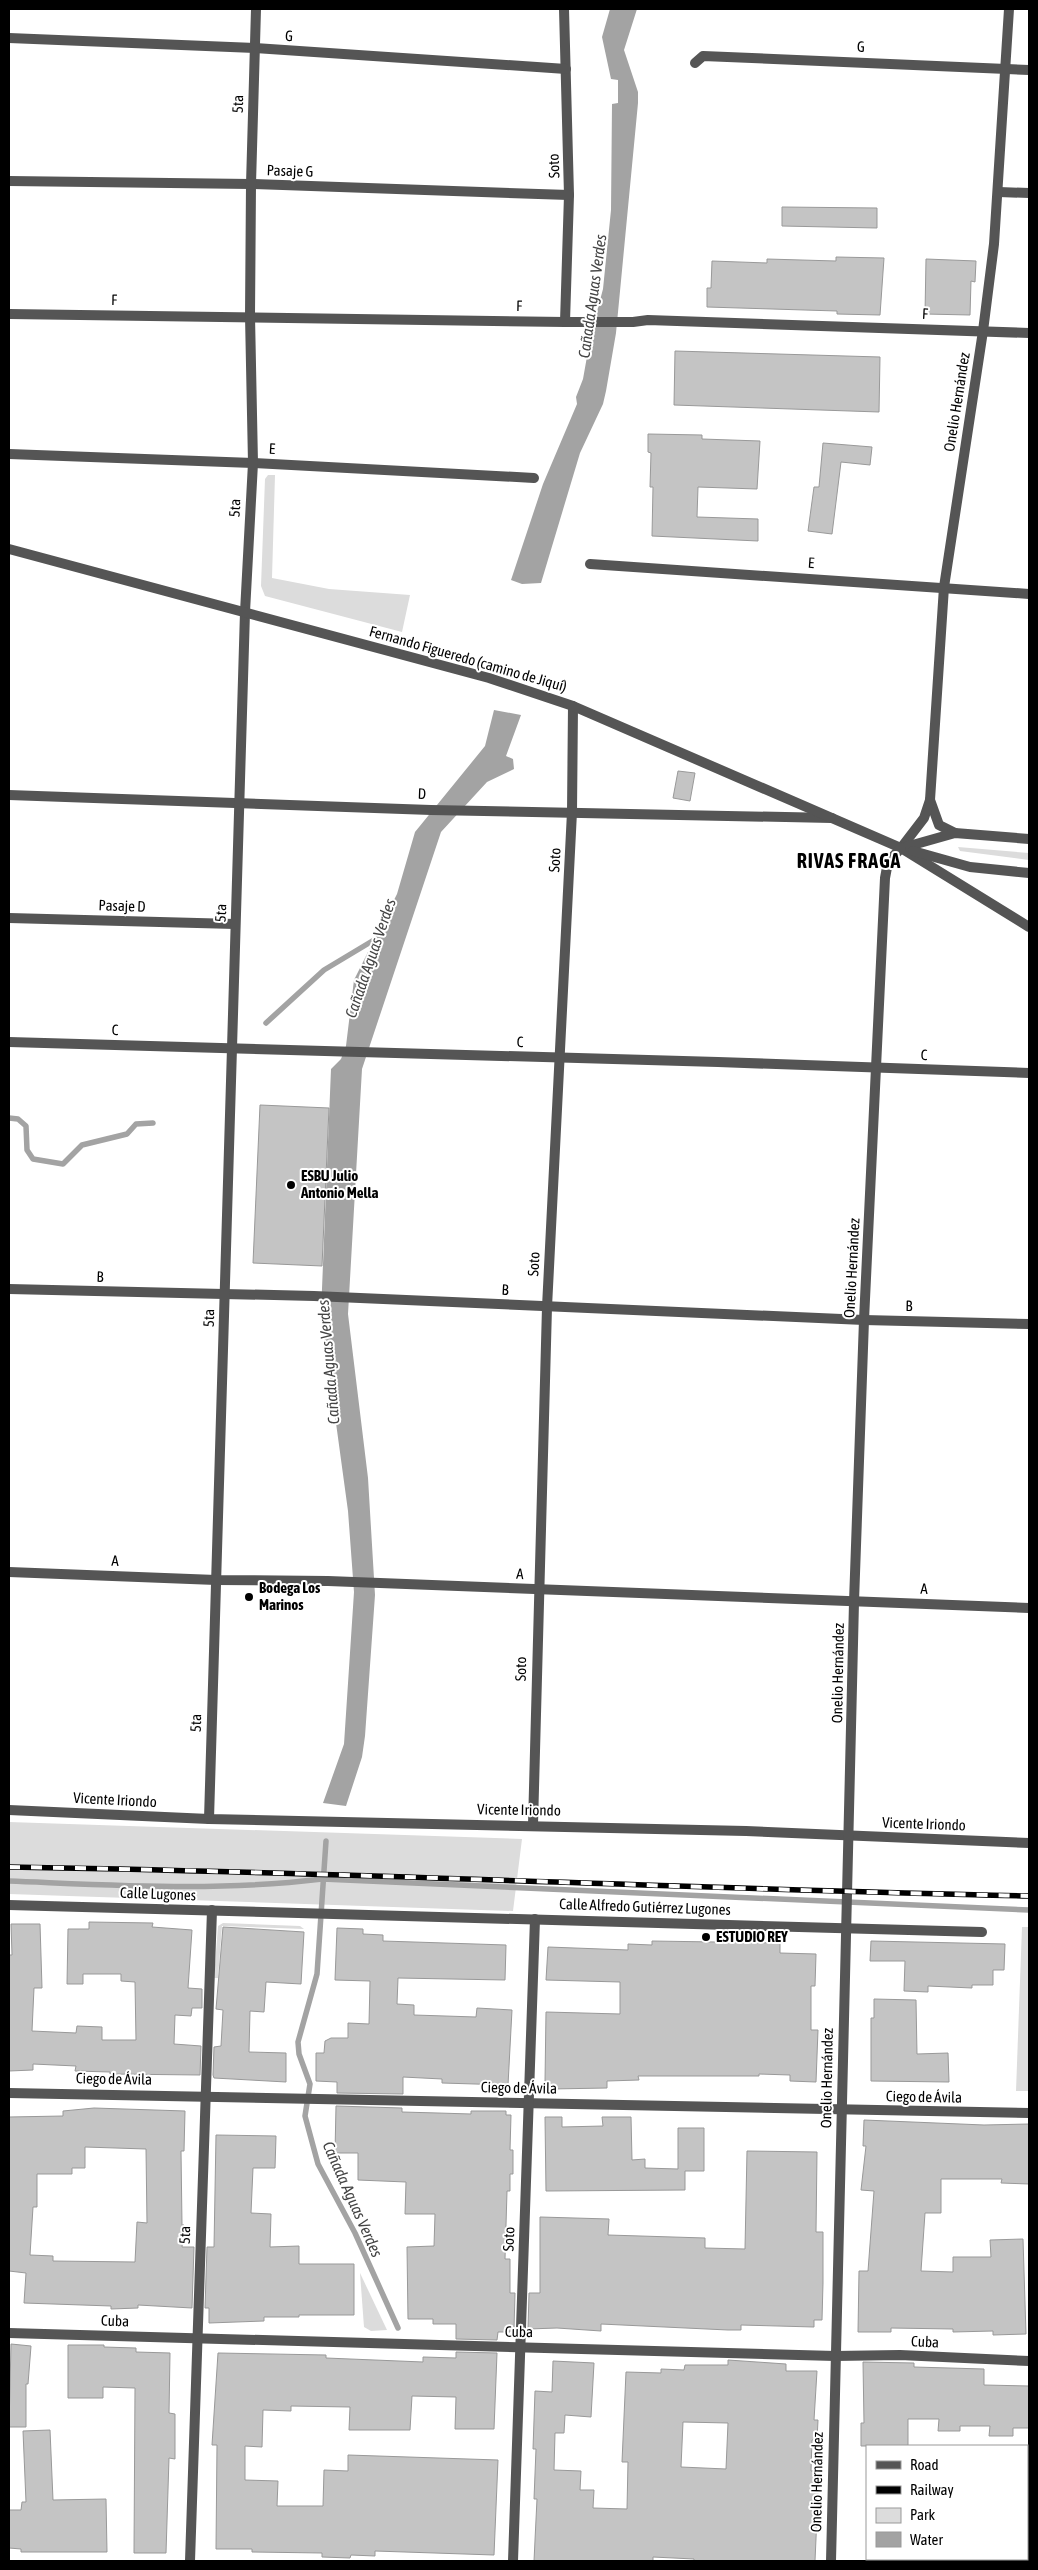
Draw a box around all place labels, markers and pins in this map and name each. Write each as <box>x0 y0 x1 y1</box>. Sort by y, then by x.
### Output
place label: ESBU Julio Antonio Mella <box>300 1167 378 1201</box>
marker: ESBU Julio Antonio Mella <box>285 1179 297 1191</box>
place label: Bodega Los Marinos <box>259 1579 321 1613</box>
marker: Bodega Los Marinos <box>243 1591 255 1603</box>
place label: ESTUDIO REY <box>716 1928 788 1945</box>
marker: ESTUDIO REY <box>700 1931 712 1943</box>

